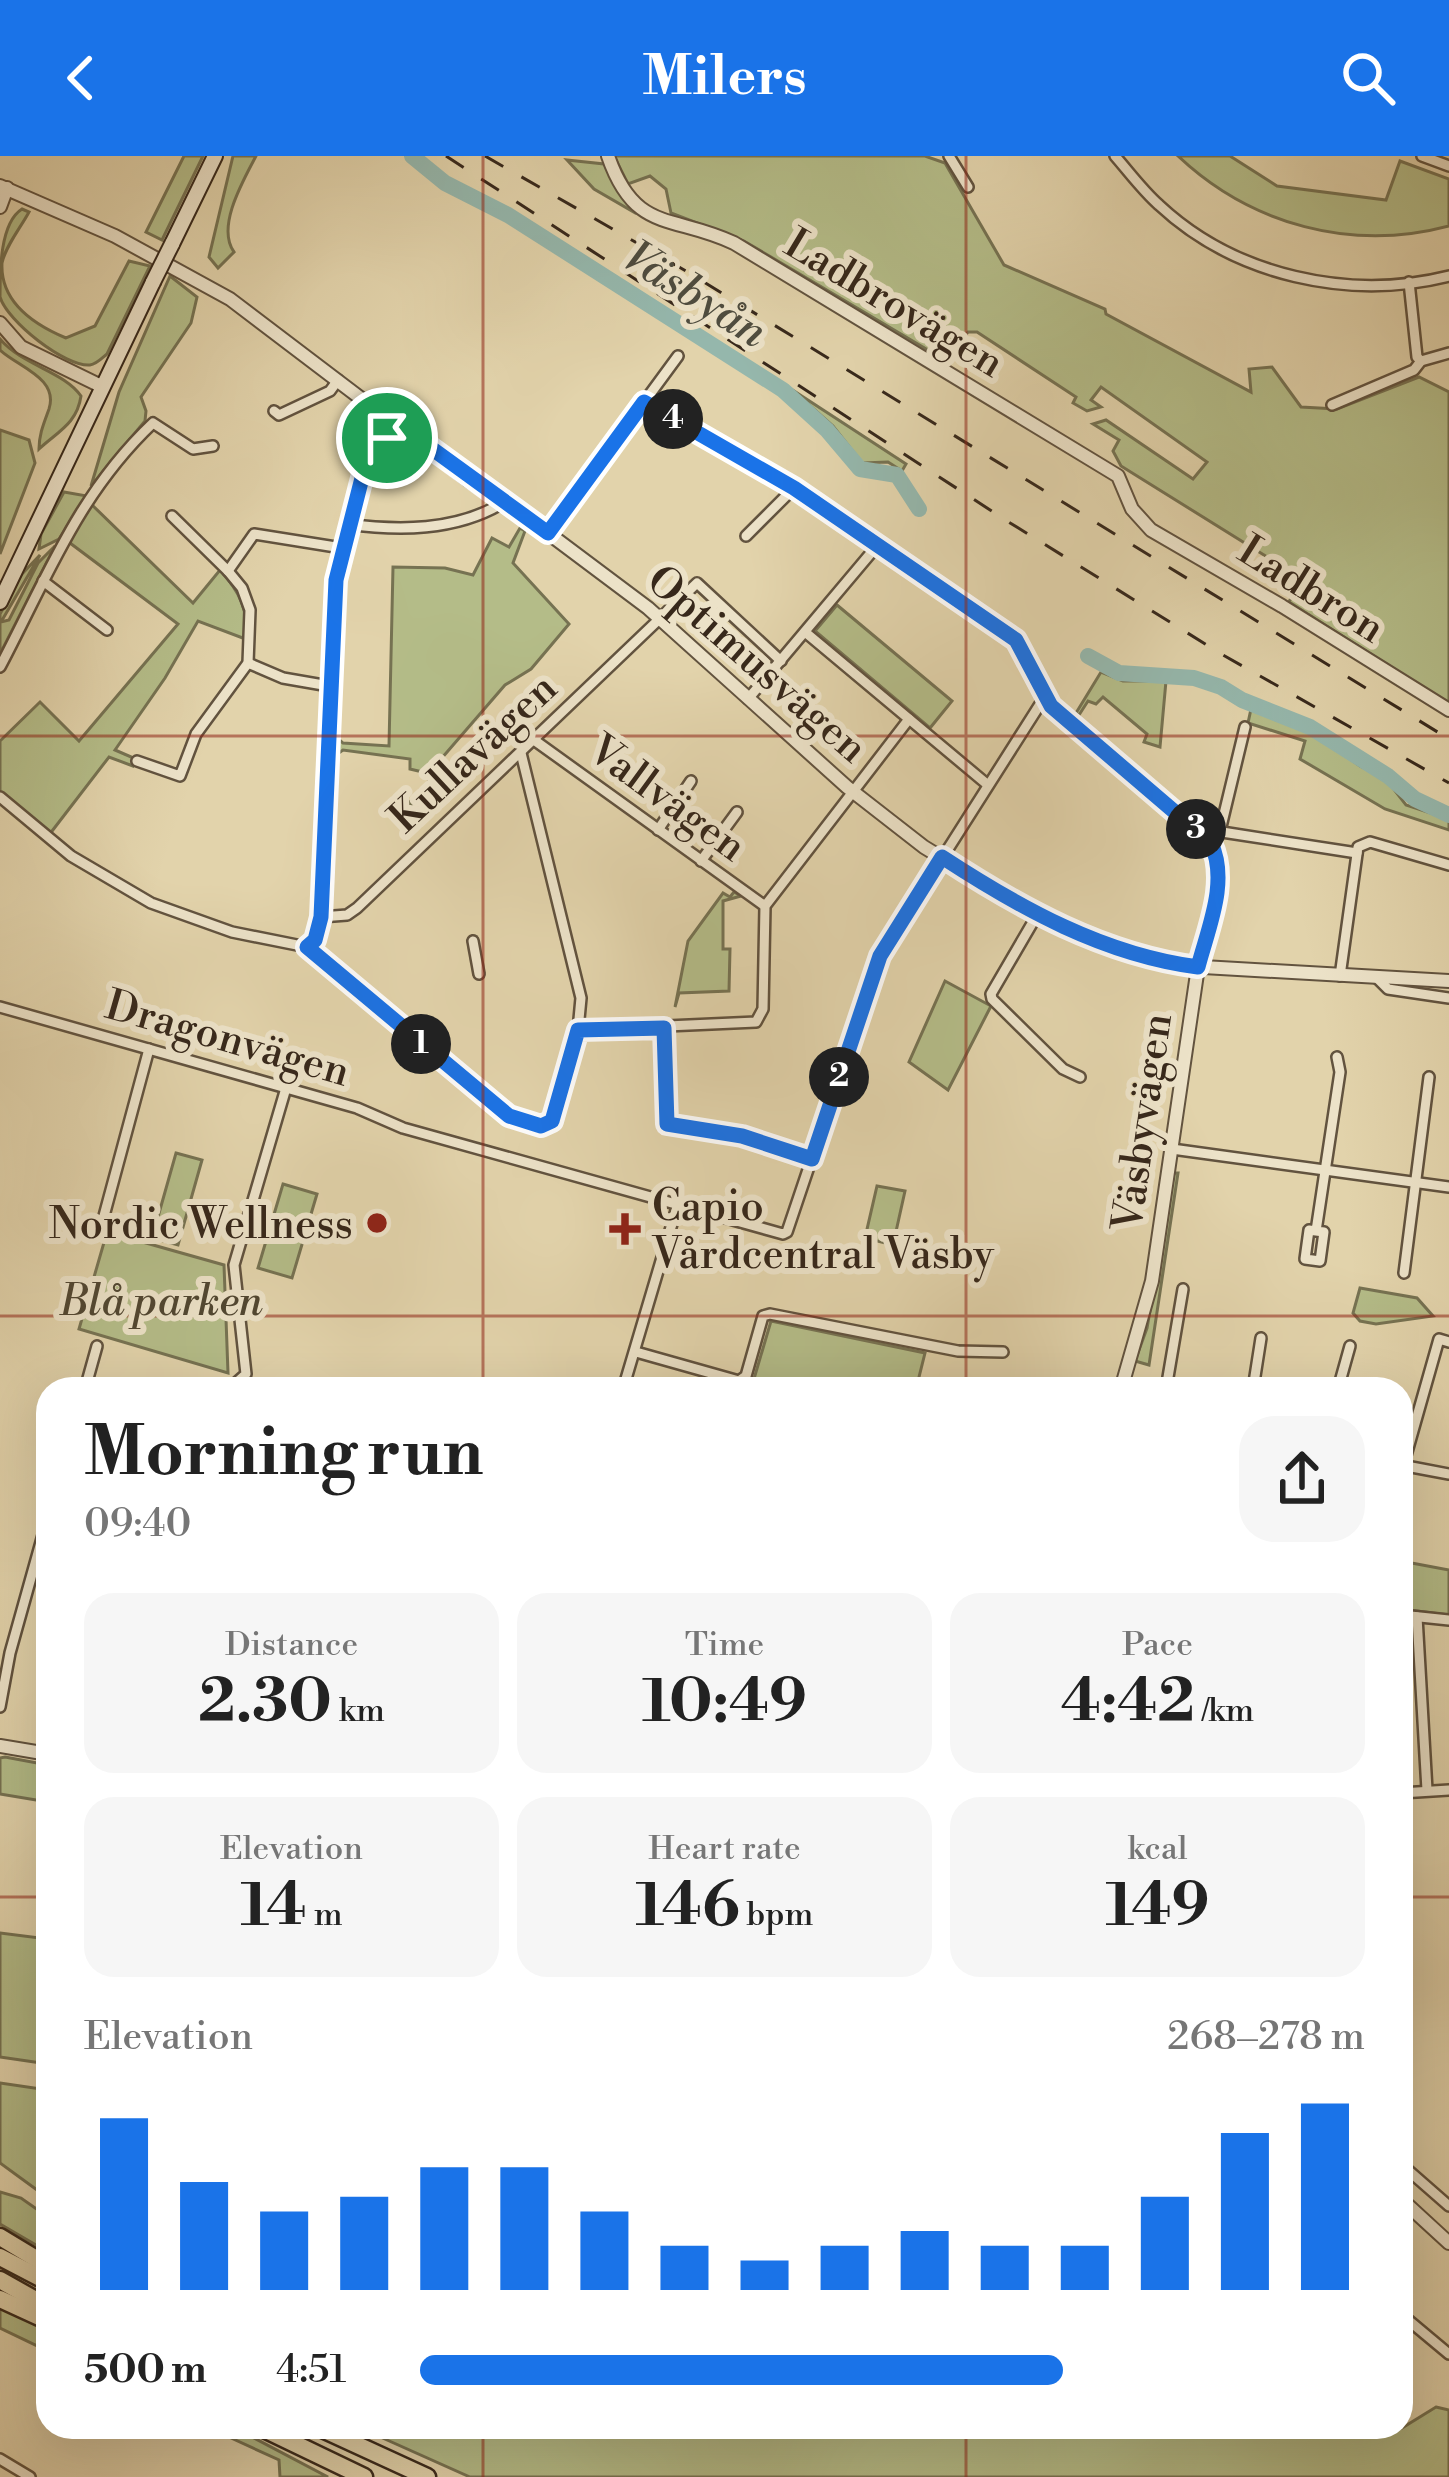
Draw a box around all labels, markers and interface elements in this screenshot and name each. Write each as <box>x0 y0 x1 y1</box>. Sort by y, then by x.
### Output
text: Milers <box>642 44 807 112</box>
icon: back <box>48 45 114 111</box>
icon: search <box>1335 45 1401 111</box>
street label: Ladbrovägen <box>774 218 1013 391</box>
water label: Väsbyån <box>612 229 778 362</box>
pin <box>336 387 438 489</box>
pin: 4 <box>643 389 703 449</box>
text: 4 <box>662 398 684 439</box>
icon: arrive <box>354 405 420 471</box>
street label: Ladbron <box>1227 524 1394 656</box>
street label: Optimusvägen <box>634 555 878 776</box>
street label: Kullavägen <box>379 663 569 846</box>
street label: Vallvägen <box>576 723 756 875</box>
pin: 3 <box>1166 799 1226 859</box>
text: 3 <box>1186 808 1206 849</box>
street label: Dragonvägen <box>99 979 355 1100</box>
street label: Väsbyvägen <box>1102 1010 1186 1236</box>
pin: 1 <box>391 1014 451 1074</box>
text: 1 <box>413 1023 429 1064</box>
pin: 2 <box>809 1047 869 1107</box>
text: 2 <box>829 1056 849 1097</box>
place label: Capio Vårdcentral Väsby <box>651 1181 995 1283</box>
place label: Nordic Wellness <box>49 1199 353 1252</box>
marker: Nordic Wellness <box>364 1210 390 1236</box>
marker: Capio Vårdcentral Väsby <box>609 1213 641 1245</box>
park label: Blå parken <box>58 1276 263 1329</box>
text: Morning run <box>84 1413 483 1496</box>
button: share <box>1239 1416 1365 1542</box>
text: 09:40 <box>84 1500 191 1549</box>
text: Distance <box>225 1625 358 1666</box>
text: Time <box>685 1625 764 1666</box>
text: Pace <box>1122 1625 1193 1666</box>
text: 2.30 <box>198 1666 332 1741</box>
text: 10:49 <box>642 1666 807 1741</box>
text: 4:42 <box>1061 1666 1195 1741</box>
text: km <box>332 1691 385 1732</box>
text: /km <box>1195 1691 1254 1732</box>
text: Elevation <box>220 1829 363 1870</box>
text: Heart rate <box>648 1829 801 1870</box>
text: kcal <box>1128 1829 1187 1870</box>
text: 14 <box>240 1870 307 1945</box>
text: 146 <box>636 1870 740 1945</box>
text: 149 <box>1105 1870 1210 1945</box>
text: m <box>307 1895 343 1936</box>
text: bpm <box>740 1895 813 1936</box>
text: Elevation <box>84 2013 253 2062</box>
text: 268–278 m <box>1167 2013 1365 2062</box>
text: 500 m <box>84 2346 207 2395</box>
text: 4:51 <box>276 2346 346 2395</box>

